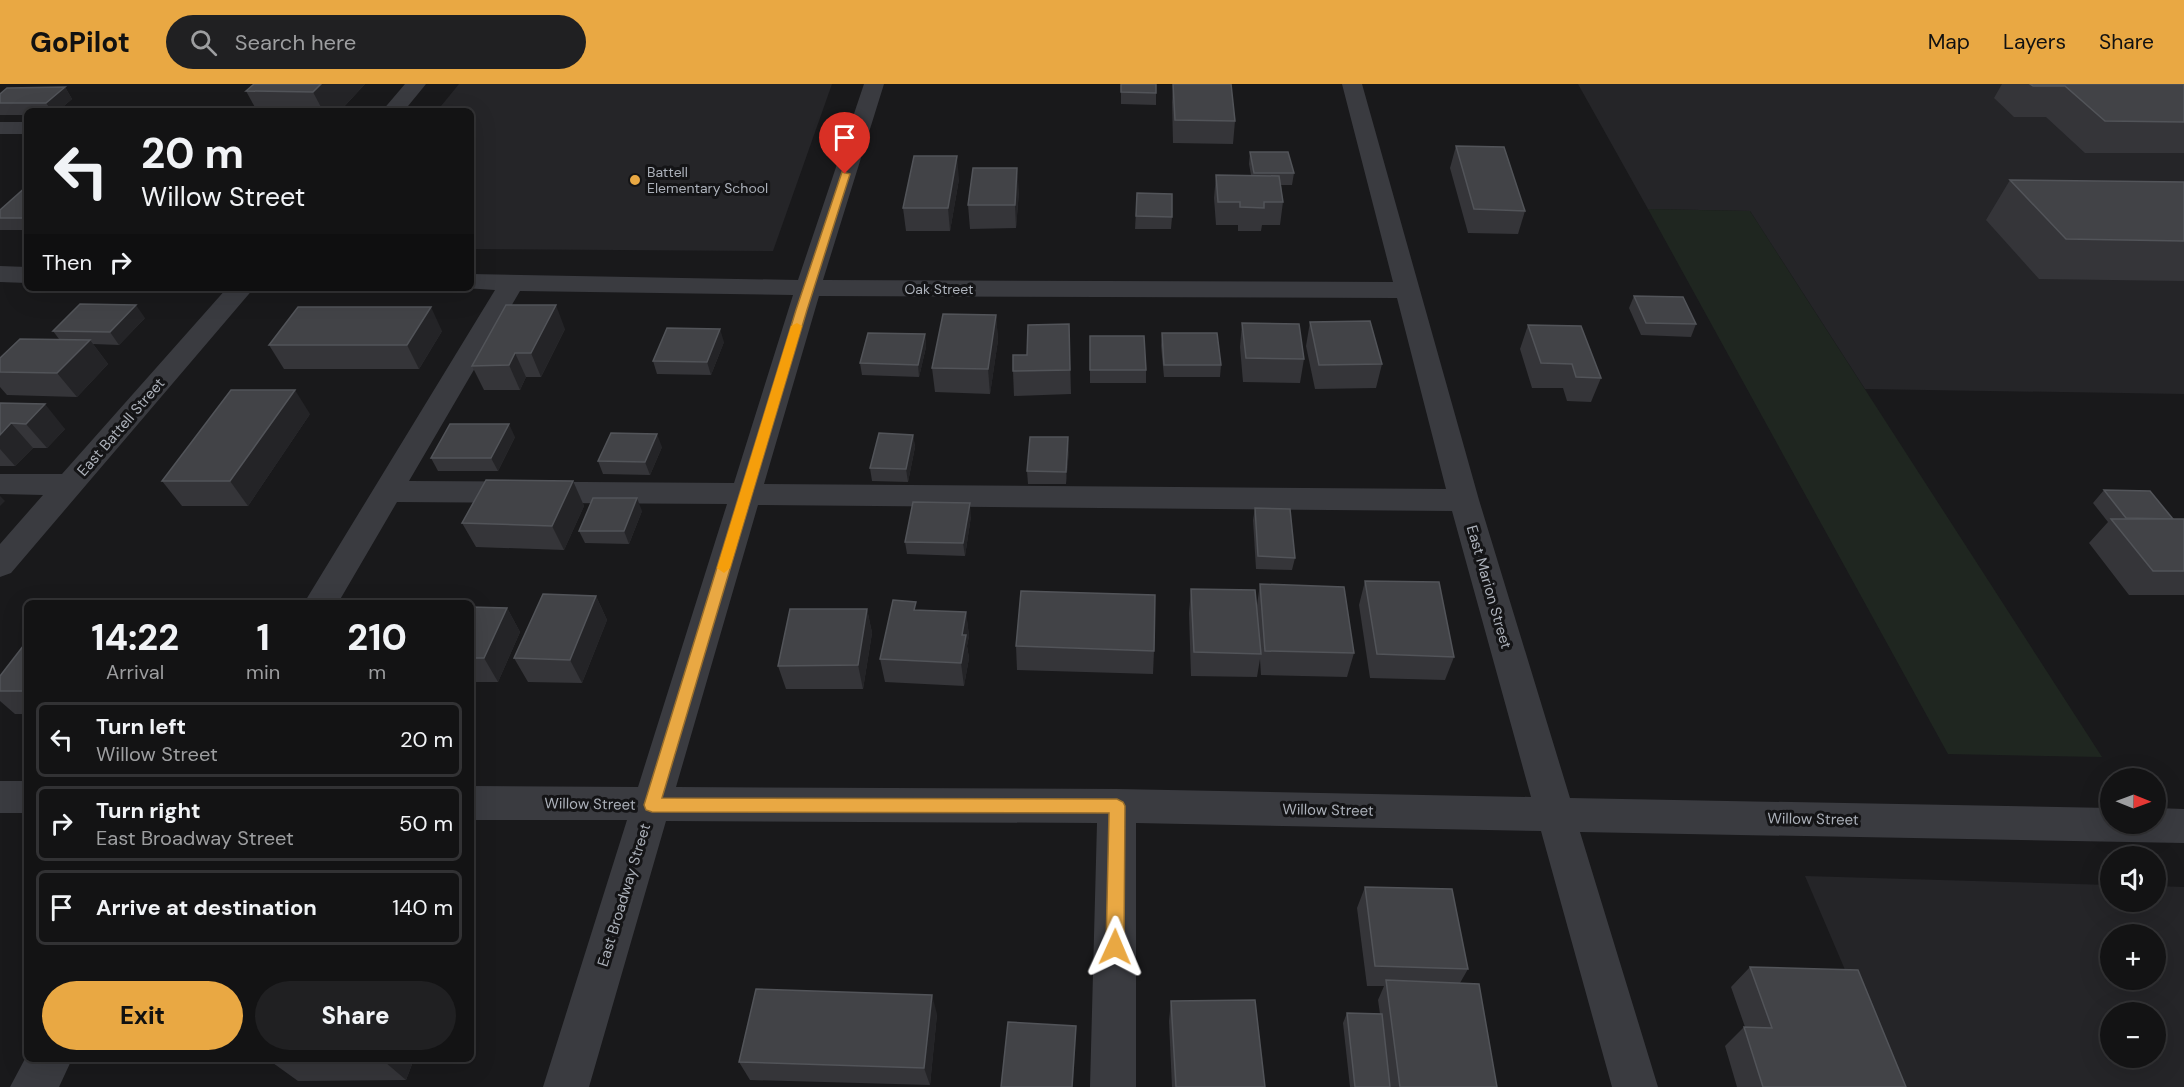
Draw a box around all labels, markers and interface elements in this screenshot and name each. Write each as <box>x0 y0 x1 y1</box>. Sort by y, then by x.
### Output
search box <box>166 15 586 69</box>
text: GoPilot <box>30 24 130 61</box>
icon: search <box>187 26 220 59</box>
text: Search here <box>235 28 356 57</box>
text: Map <box>1928 28 1970 56</box>
text: Layers <box>2003 28 2066 56</box>
text: Share <box>2099 28 2154 56</box>
pin <box>819 112 870 174</box>
icon: arrive <box>828 121 861 154</box>
text: 20 m <box>141 126 244 181</box>
icon: left <box>42 132 120 210</box>
place label: Battell Elementary School <box>647 163 768 197</box>
marker: Battell Elementary School <box>628 173 642 187</box>
text: Willow Street <box>141 179 305 214</box>
icon: right <box>104 246 137 279</box>
text: Then <box>42 248 92 277</box>
street label: Oak Street <box>905 280 973 298</box>
street label: East Battell Street <box>73 374 169 480</box>
street label: East Marion Street <box>1462 523 1516 651</box>
text: 14:22 <box>91 614 179 661</box>
text: 1 <box>257 614 270 661</box>
text: 210 <box>347 614 407 661</box>
text: Arrival <box>106 659 164 685</box>
text: min <box>246 659 280 685</box>
text: m <box>368 659 386 685</box>
text: Turn left <box>96 712 186 741</box>
icon: left <box>45 723 78 756</box>
text: 20 m <box>400 725 453 754</box>
text: Willow Street <box>96 741 218 767</box>
north arrow <box>2100 768 2166 834</box>
map controls <box>2100 768 2166 1068</box>
street label: Willow Street <box>544 793 636 815</box>
text: Turn right <box>96 796 201 825</box>
street label: Willow Street <box>1282 799 1374 821</box>
icon: right <box>45 807 78 840</box>
street label: Willow Street <box>1767 808 1859 830</box>
text: 50 m <box>399 809 453 838</box>
street label: East Broadway Street <box>593 821 655 969</box>
text: East Broadway Street <box>96 825 294 851</box>
button: sound <box>2100 846 2166 912</box>
icon: arrive <box>45 891 78 924</box>
text: Arrive at destination <box>96 893 317 922</box>
text: 140 m <box>392 893 453 922</box>
position arrow <box>1083 915 1147 979</box>
button: + <box>2100 924 2166 990</box>
button: Exit <box>42 981 243 1050</box>
button: Share <box>255 981 456 1050</box>
button: − <box>2100 1002 2166 1068</box>

